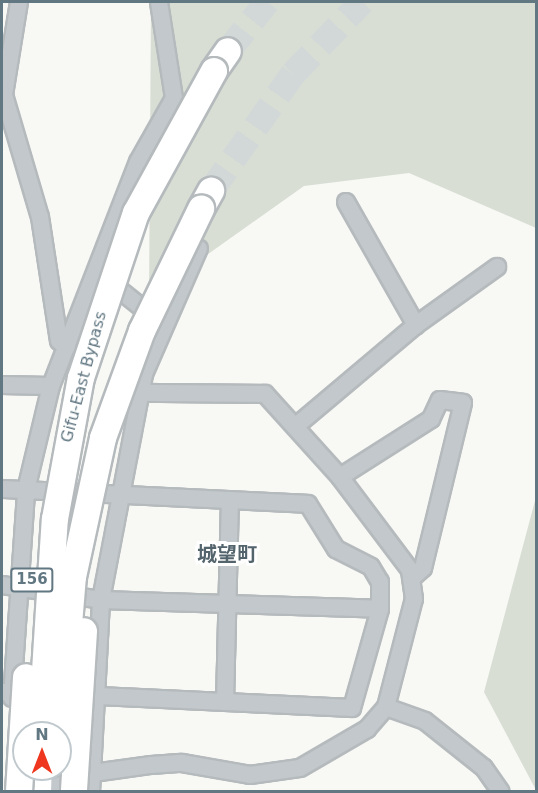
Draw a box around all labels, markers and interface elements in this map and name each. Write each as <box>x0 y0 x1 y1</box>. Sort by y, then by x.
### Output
street label: Gifu-East Bypass <box>57 309 111 445</box>
district label: 城望町 <box>197 542 257 566</box>
road number: 156 <box>9 568 54 592</box>
north arrow <box>12 721 72 781</box>
text: N <box>35 725 49 744</box>

